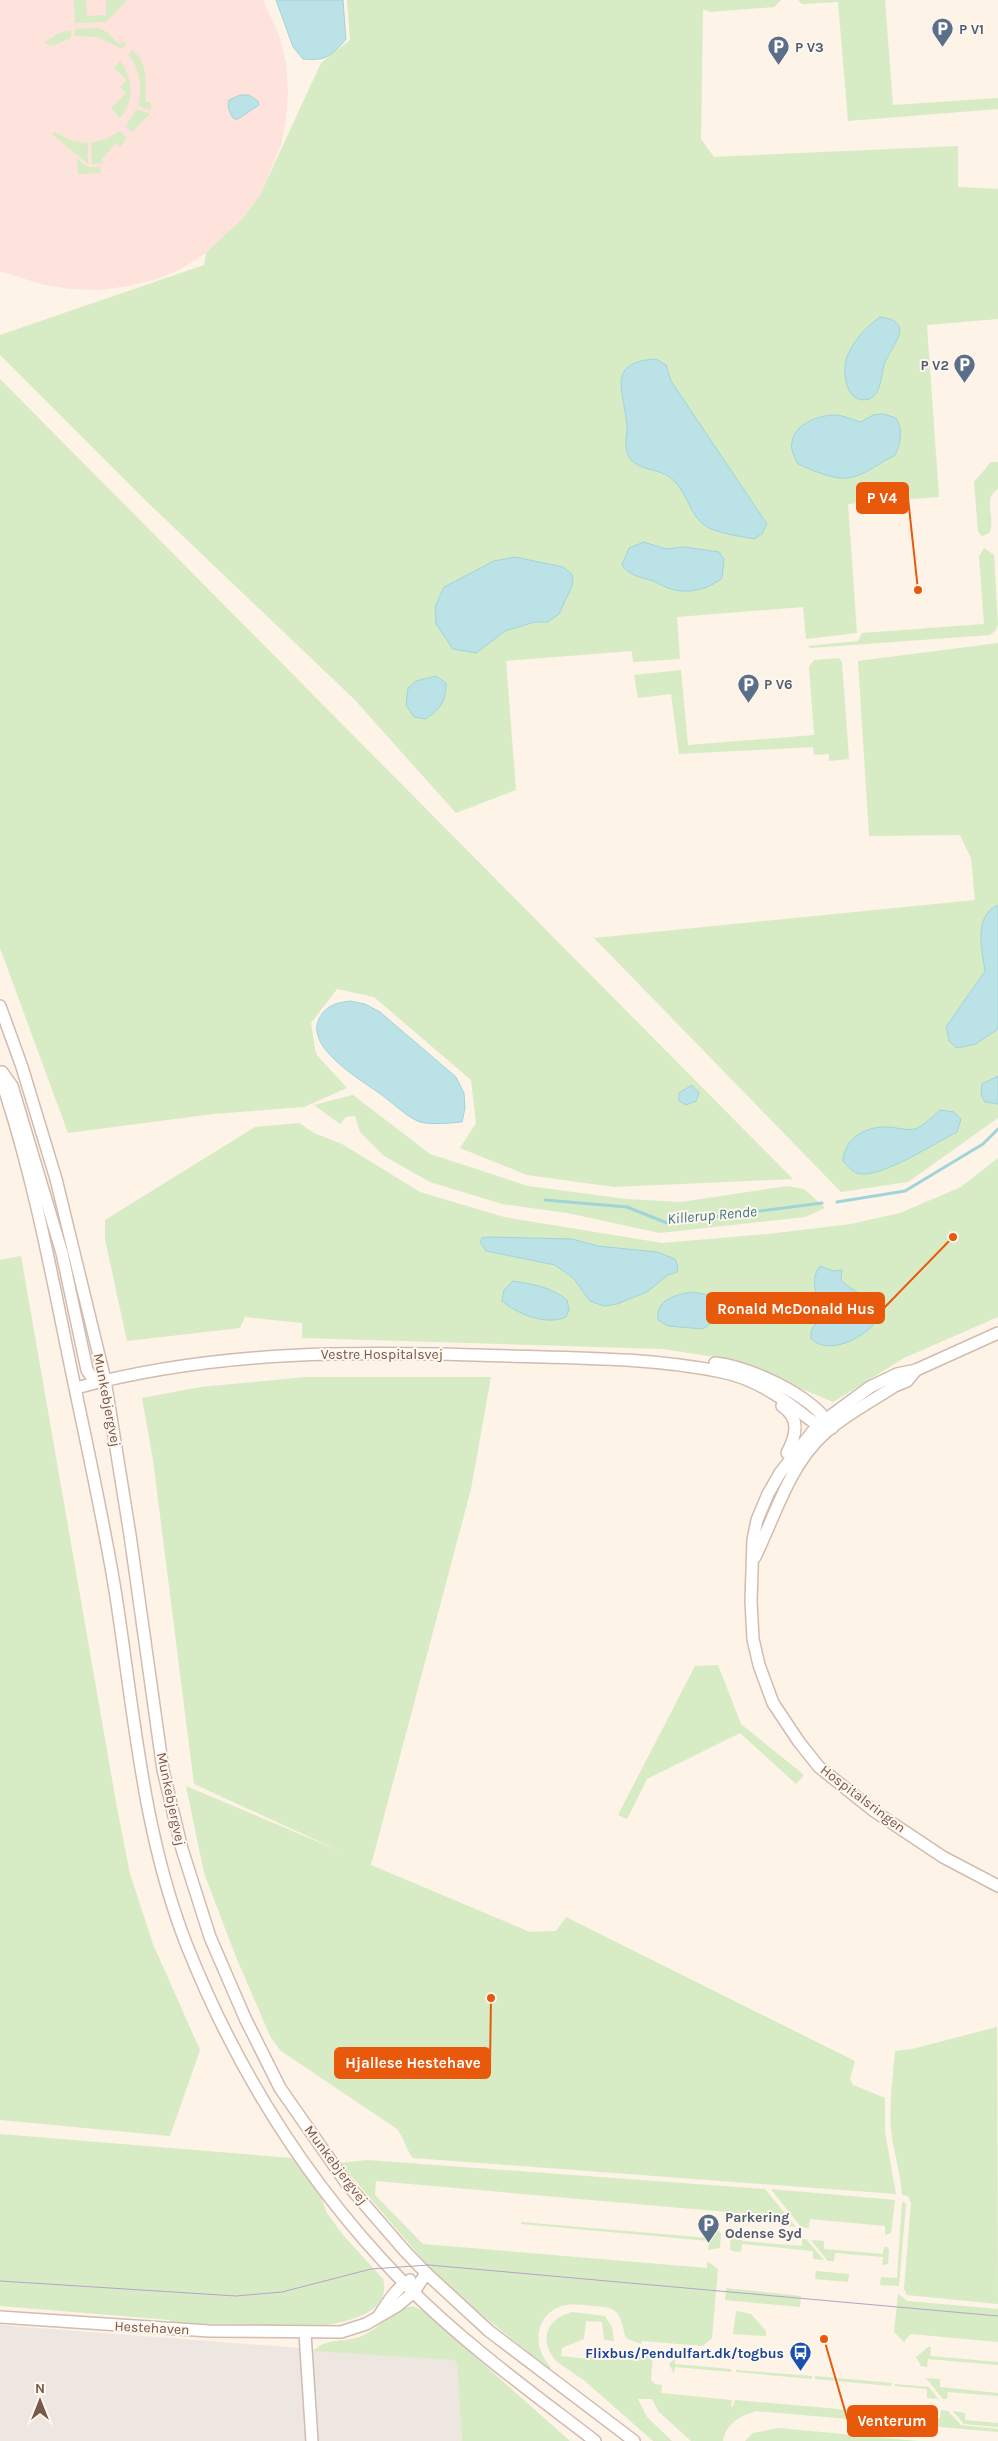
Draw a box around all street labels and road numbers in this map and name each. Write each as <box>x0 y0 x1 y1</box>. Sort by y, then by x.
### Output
street label: Vestre Hospitalsvej <box>321 1346 443 1363</box>
street label: Munkebjergvej <box>90 1352 124 1448</box>
street label: Munkebjergvej <box>153 1751 189 1847</box>
street label: Hospitalsringen <box>817 1761 909 1837</box>
street label: Munkebjergvej <box>301 2122 371 2208</box>
street label: Hestehaven <box>114 2318 190 2338</box>

